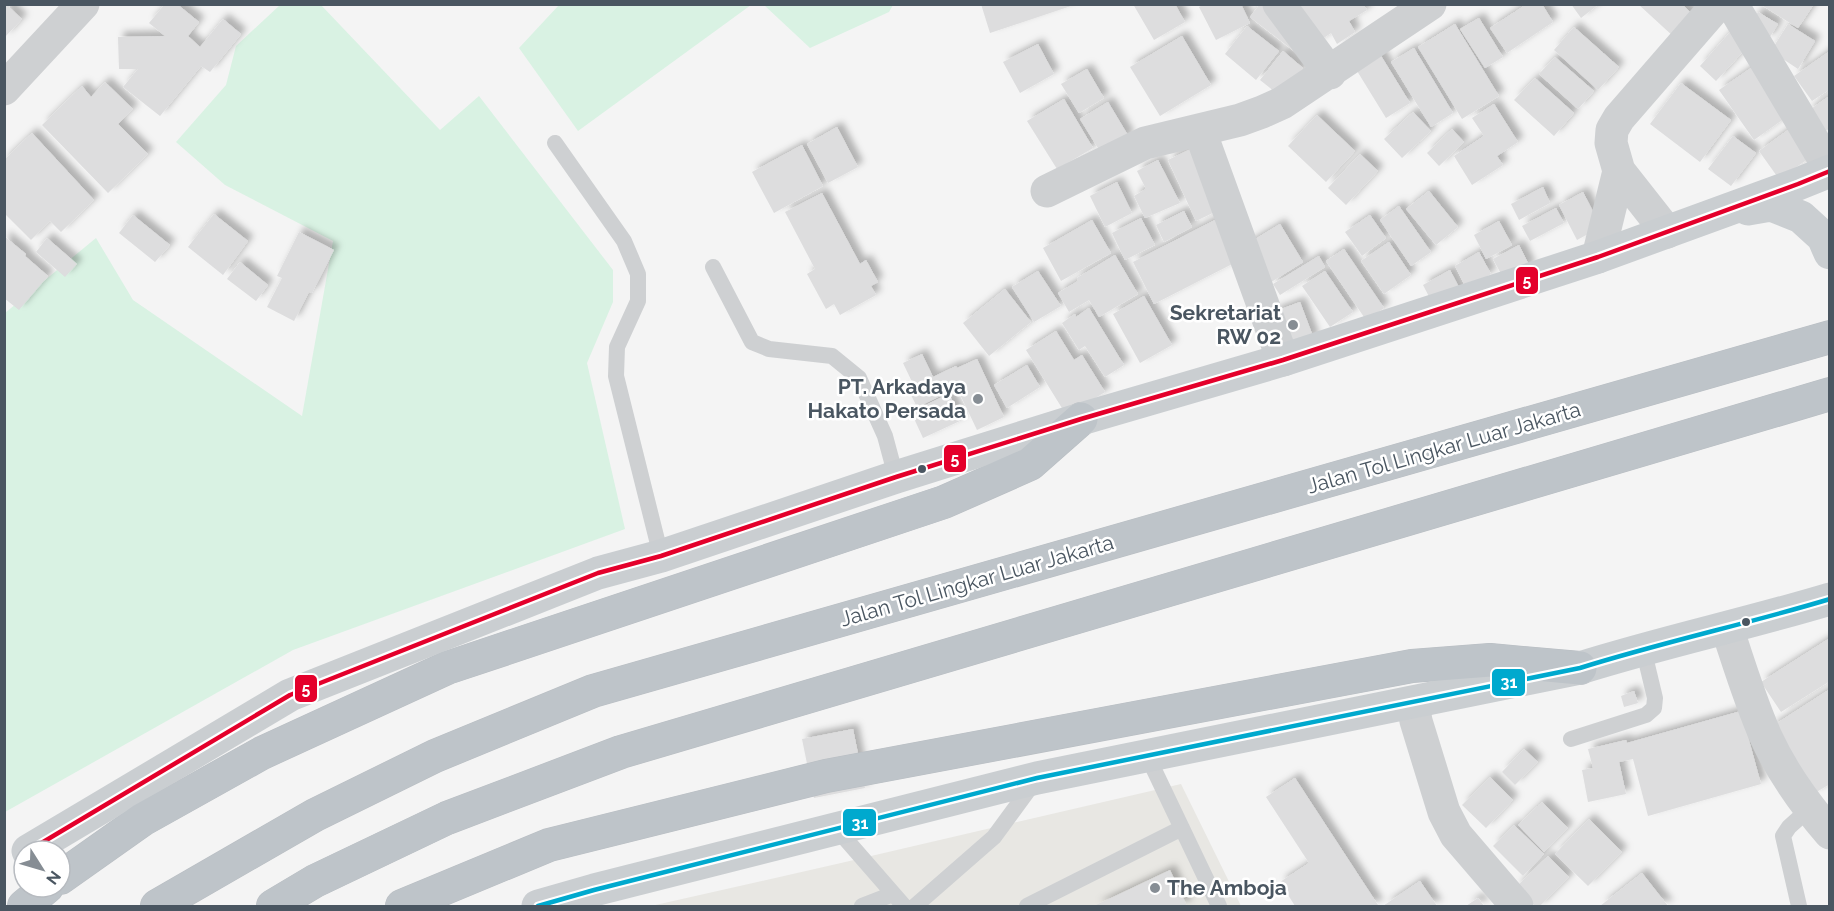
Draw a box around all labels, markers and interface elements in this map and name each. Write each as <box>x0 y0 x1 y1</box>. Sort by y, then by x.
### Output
line badge: 5 <box>1515 266 1539 295</box>
text: 5 <box>1523 271 1532 290</box>
place label: Sekretariat RW 02 <box>1170 300 1281 349</box>
marker: Sekretariat RW 02 <box>1286 318 1300 332</box>
place label: PT. Arkadaya Hakato Persada <box>808 374 966 423</box>
marker: PT. Arkadaya Hakato Persada <box>971 392 985 406</box>
street label: Jalan Tol Lingkar Luar Jakarta <box>1304 396 1583 499</box>
line badge: 5 <box>943 444 967 473</box>
text: 5 <box>951 449 960 468</box>
unlabelled marker <box>916 463 928 475</box>
street label: Jalan Tol Lingkar Luar Jakarta <box>837 529 1116 632</box>
unlabelled marker <box>1740 616 1752 628</box>
line badge: 31 <box>1491 668 1526 697</box>
text: 31 <box>1501 673 1518 692</box>
line badge: 5 <box>294 674 318 703</box>
text: 5 <box>302 679 311 698</box>
line badge: 31 <box>842 808 877 837</box>
text: 31 <box>852 814 869 833</box>
north arrow <box>12 839 72 899</box>
text: N <box>42 867 65 888</box>
place label: The Amboja <box>1167 875 1287 900</box>
marker: The Amboja <box>1148 881 1162 895</box>

